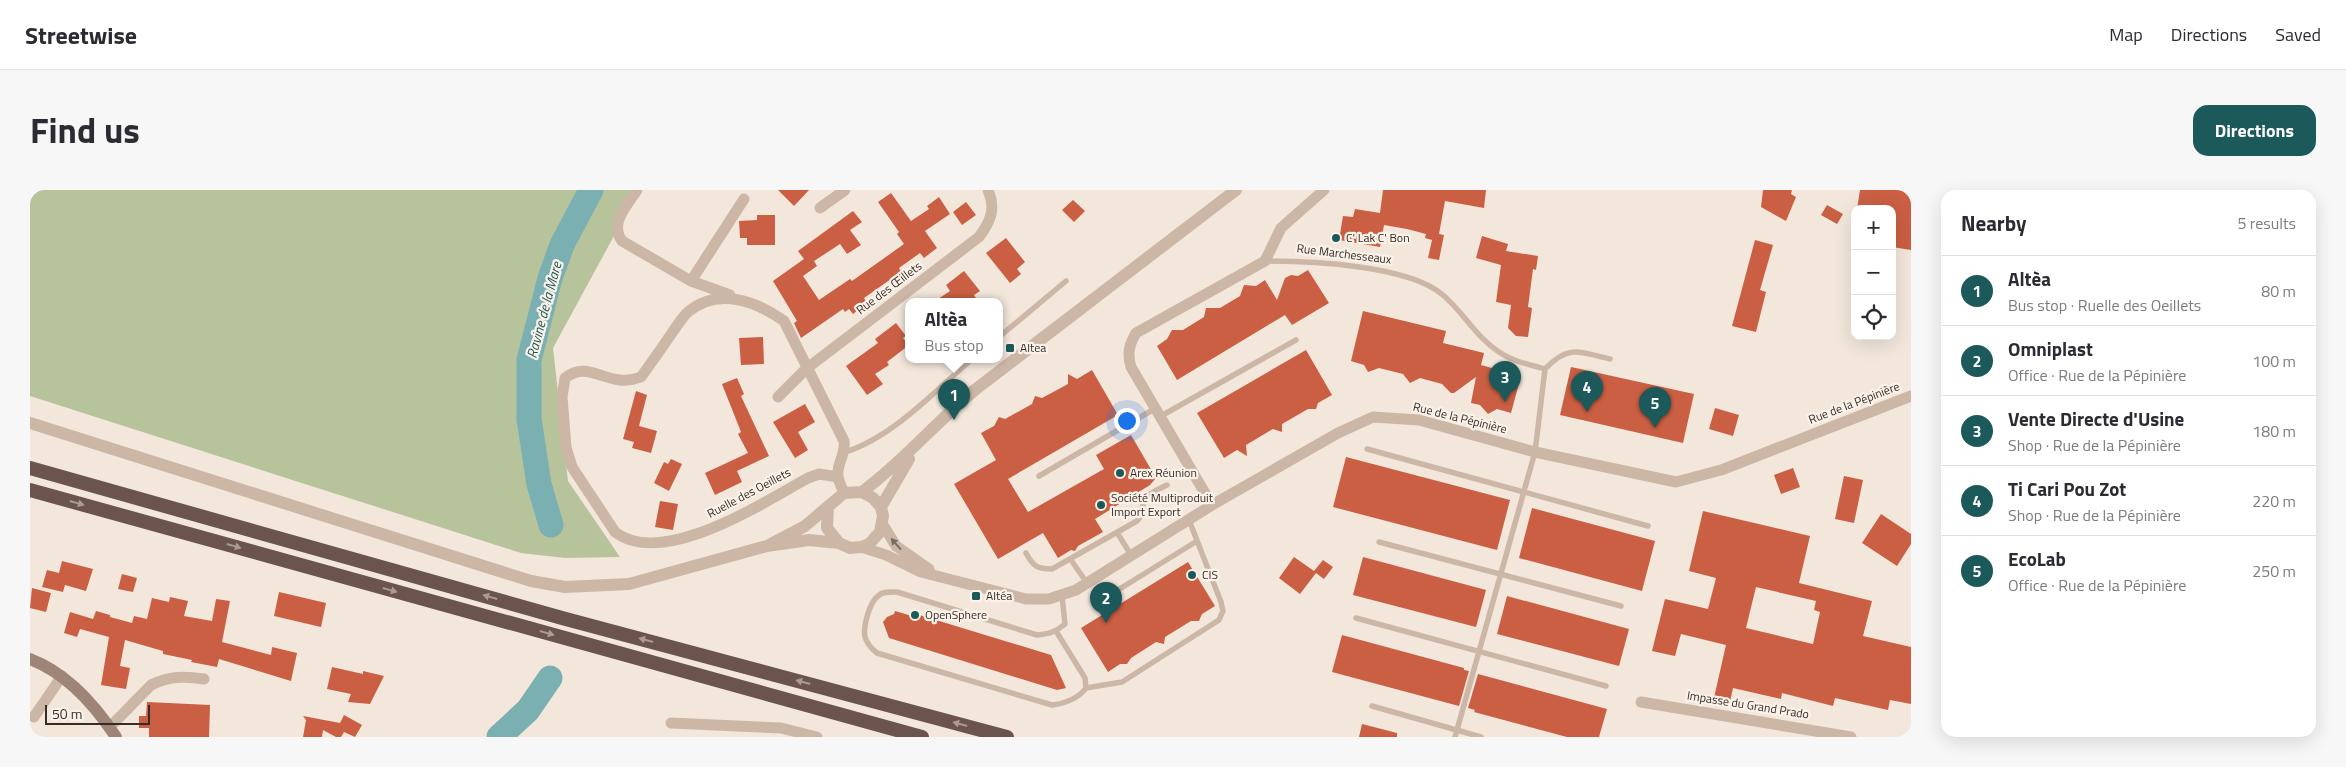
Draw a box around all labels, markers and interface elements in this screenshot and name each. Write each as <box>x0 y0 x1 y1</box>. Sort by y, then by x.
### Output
text: Streetwise <box>25 17 137 53</box>
text: Map <box>2109 21 2143 48</box>
text: Directions <box>2171 21 2247 48</box>
text: Saved <box>2275 21 2321 48</box>
text: Find us <box>30 103 140 157</box>
button: Directions <box>2193 105 2316 156</box>
map controls <box>1851 205 1896 340</box>
button: + <box>1851 205 1896 250</box>
text: Nearby <box>1961 207 2026 239</box>
text: 5 results <box>2237 211 2296 235</box>
place label: C' Lak C' Bon <box>1346 228 1410 247</box>
marker: C' Lak C' Bon <box>1330 232 1342 244</box>
street label: Rue Marchesseaux <box>1296 238 1393 269</box>
button: − <box>1851 250 1896 295</box>
street label: Rue des Œillets <box>852 256 926 319</box>
water label: Ravine de la Mare <box>521 258 567 360</box>
text: Altèa <box>2008 264 2051 293</box>
text: 1 <box>1973 279 1981 303</box>
text: 80 m <box>2261 279 2296 303</box>
text: Bus stop · Ruelle des Oeillets <box>2008 293 2201 317</box>
button: locate <box>1851 295 1896 340</box>
popup <box>905 298 1003 363</box>
text: Altèa <box>924 304 967 333</box>
text: Bus stop <box>924 333 984 357</box>
text: Omniplast <box>2008 334 2093 363</box>
place label: Altea <box>1020 338 1046 357</box>
marker: Altea <box>1004 342 1016 354</box>
text: 2 <box>1973 349 1981 373</box>
text: 100 m <box>2252 349 2296 373</box>
pin: 3 <box>1489 361 1521 402</box>
text: Office · Rue de la Pépinière <box>2008 363 2186 387</box>
pin: 4 <box>1571 371 1603 412</box>
street label: Rue de la Pépinière <box>1806 376 1902 429</box>
pin: 1 <box>938 379 970 420</box>
pin: 5 <box>1639 387 1671 428</box>
street label: Rue de la Pépinière <box>1411 397 1509 438</box>
text: Vente Directe d'Usine <box>2008 404 2184 433</box>
your location <box>1114 408 1140 434</box>
text: 3 <box>1973 419 1981 443</box>
text: 180 m <box>2252 419 2296 443</box>
text: Shop · Rue de la Pépinière <box>2008 433 2181 457</box>
street label: Ruelle des Oeillets <box>703 462 794 523</box>
place label: Arex Réunion <box>1130 463 1197 482</box>
marker: Arex Réunion <box>1114 467 1126 479</box>
text: Ti Cari Pou Zot <box>2008 474 2126 503</box>
place label: Société Multiproduit Import Export <box>1111 488 1214 521</box>
text: 4 <box>1973 489 1981 513</box>
text: 220 m <box>2252 489 2296 513</box>
one-way arrow <box>70 499 85 507</box>
marker: Société Multiproduit Import Export <box>1095 499 1107 511</box>
text: Shop · Rue de la Pépinière <box>2008 503 2181 527</box>
one-way arrow <box>890 538 901 550</box>
one-way arrow <box>226 543 241 551</box>
text: EcoLab <box>2008 544 2066 573</box>
text: 5 <box>1973 559 1981 583</box>
text: 250 m <box>2252 559 2296 583</box>
place label: CIS <box>1202 565 1218 584</box>
marker: CIS <box>1186 569 1198 581</box>
text: Office · Rue de la Pépinière <box>2008 573 2186 597</box>
pin: 2 <box>1090 582 1122 623</box>
one-way arrow <box>383 586 398 594</box>
place label: Altéa <box>986 586 1012 605</box>
marker: Altéa <box>970 590 982 602</box>
one-way arrow <box>482 593 497 601</box>
place label: OpenSphere <box>925 605 987 624</box>
marker: OpenSphere <box>909 609 921 621</box>
one-way arrow <box>539 630 554 638</box>
one-way arrow <box>639 636 654 644</box>
one-way arrow <box>796 678 811 686</box>
street label: Impasse du Grand Prado <box>1686 685 1811 724</box>
scale bar <box>45 702 150 725</box>
text: 50 m <box>52 703 82 724</box>
one-way arrow <box>953 720 968 728</box>

